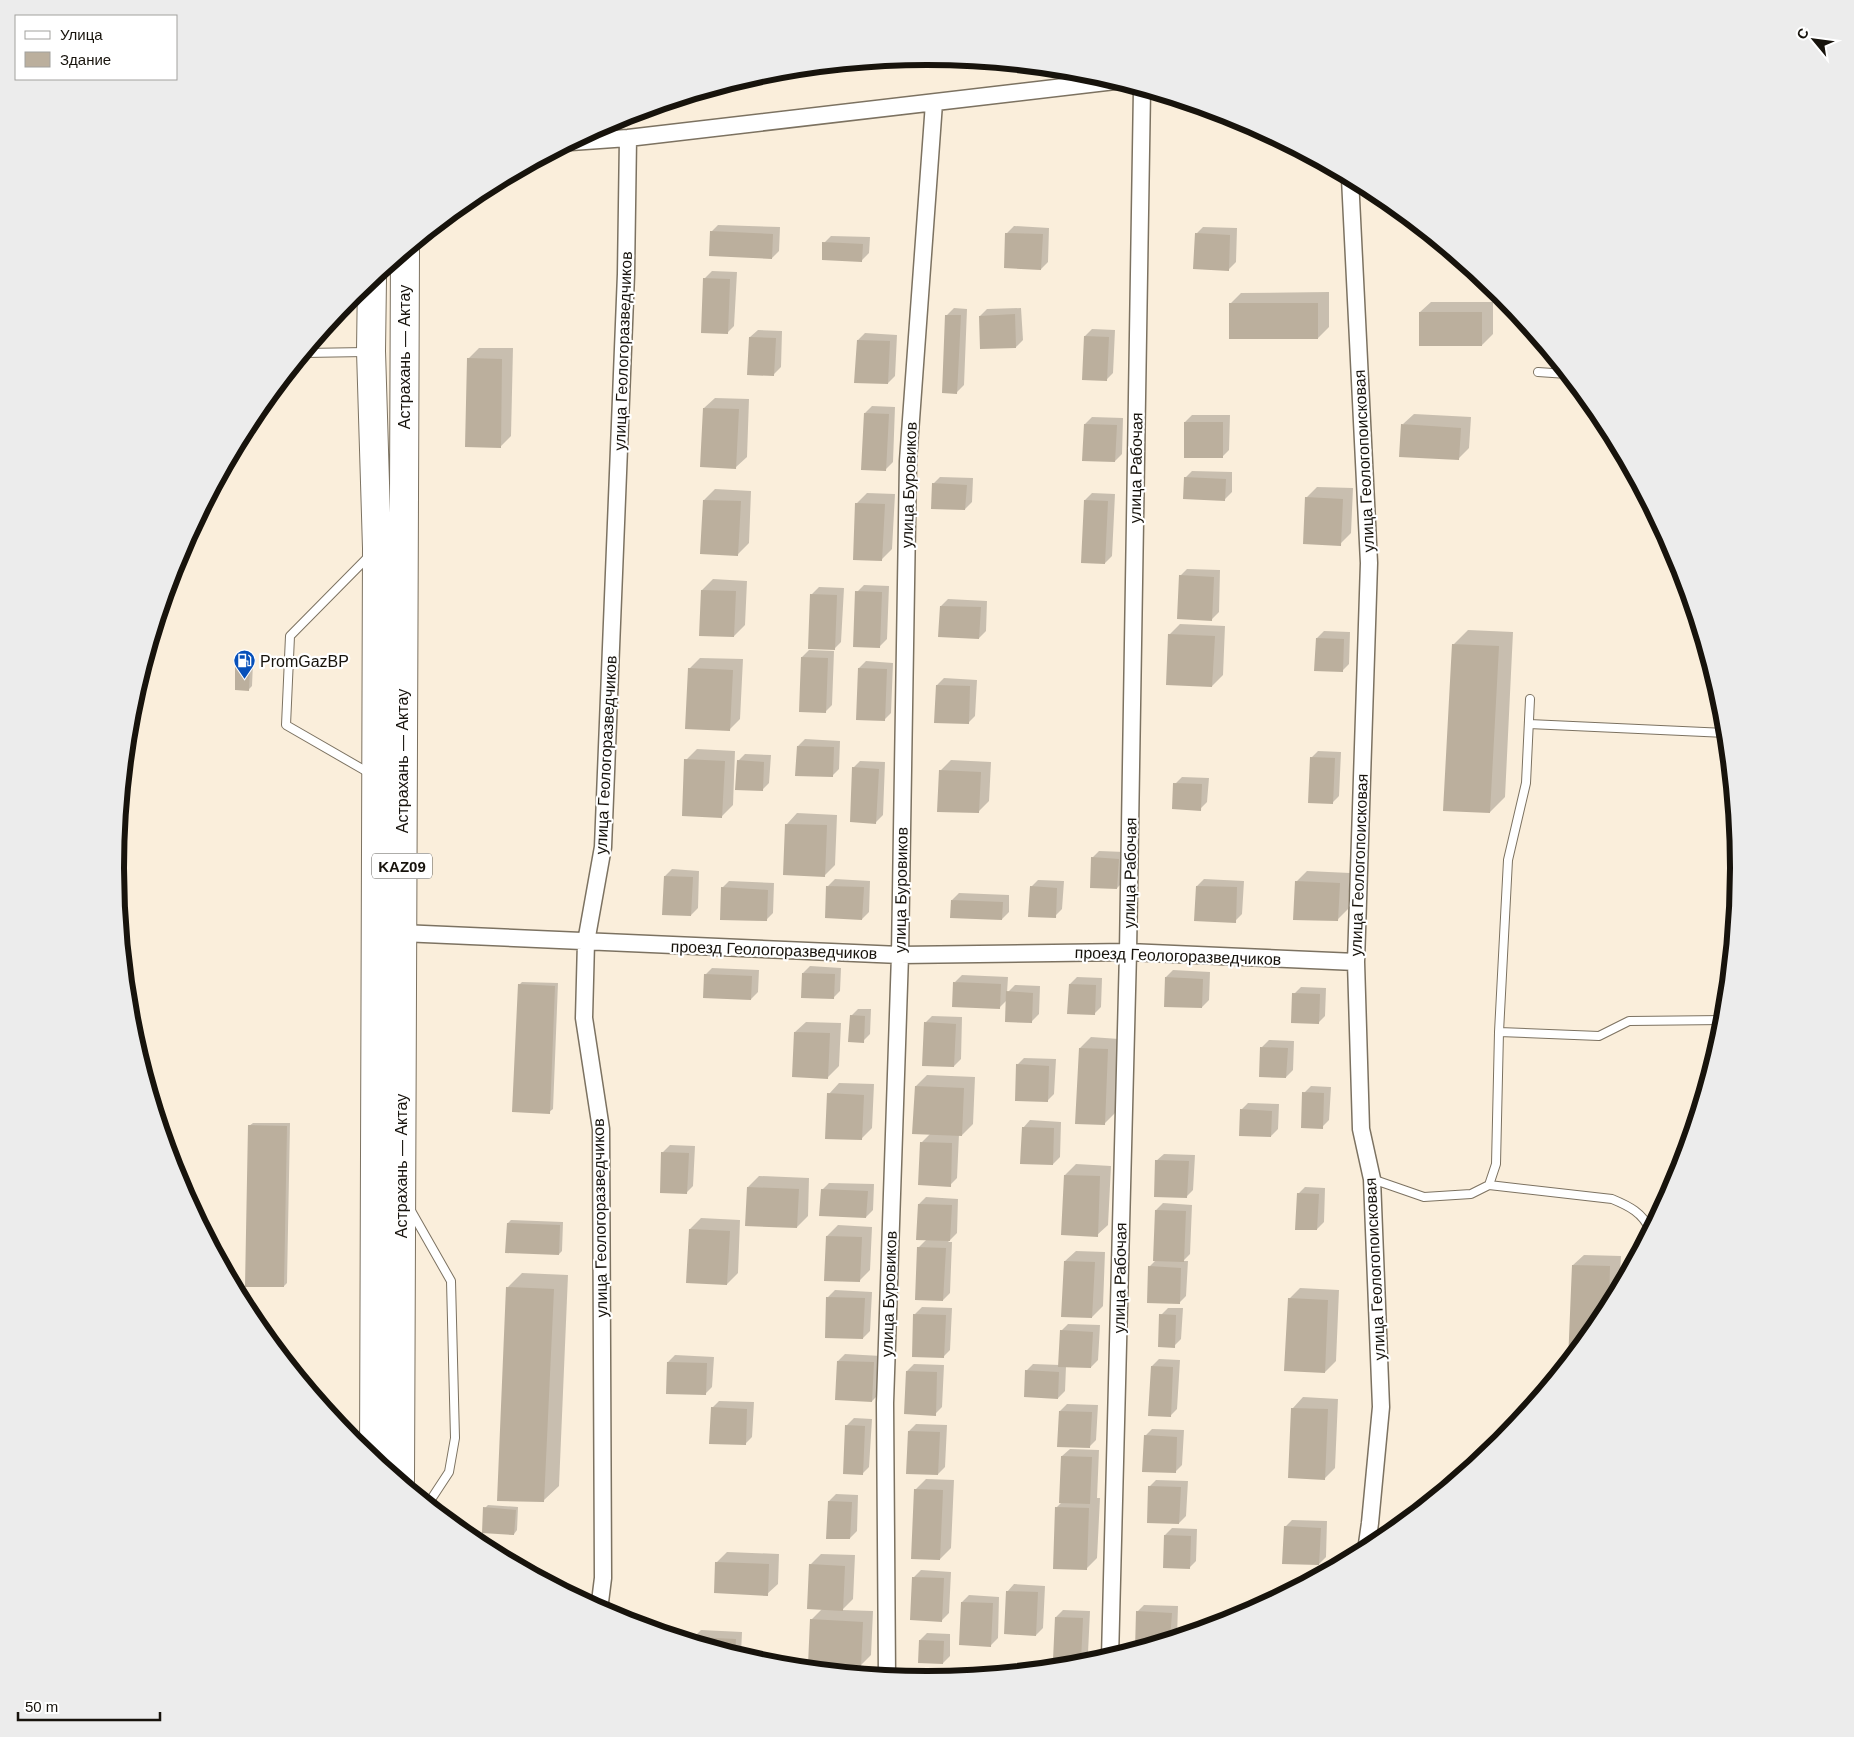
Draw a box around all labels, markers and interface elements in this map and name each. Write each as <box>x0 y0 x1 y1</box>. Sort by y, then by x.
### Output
legend <box>15 15 178 80</box>
north arrow <box>1789 15 1839 65</box>
text: С <box>1793 25 1812 42</box>
text: Улица <box>60 26 103 43</box>
text: Здание <box>60 51 111 68</box>
street label: улица Геологоразведчиков <box>611 251 635 451</box>
street label: Астрахань — Актау <box>396 285 413 429</box>
street label: улица Геологопоисковая <box>1351 369 1377 553</box>
street label: улица Рабочая <box>1127 412 1145 524</box>
street label: улица Буровиков <box>898 422 920 548</box>
fuel station icon: PromGazBP <box>232 649 256 680</box>
place label: PromGazBP <box>260 653 349 670</box>
street label: улица Геологоразведчиков <box>592 655 620 855</box>
street label: Астрахань — Актау <box>394 689 411 833</box>
street label: улица Геологопоисковая <box>1347 773 1371 957</box>
street label: улица Рабочая <box>1121 817 1139 929</box>
street label: улица Буровиков <box>891 827 911 953</box>
road number: KAZ09 <box>372 854 432 878</box>
street label: проезд Геологоразведчиков <box>670 938 878 962</box>
street label: проезд Геологоразведчиков <box>1074 944 1282 968</box>
street label: Астрахань — Актау <box>393 1094 410 1238</box>
street label: улица Геологоразведчиков <box>590 1118 610 1318</box>
street label: улица Геологопоисковая <box>1362 1177 1388 1361</box>
street label: улица Рабочая <box>1111 1222 1129 1334</box>
street label: улица Буровиков <box>878 1231 900 1357</box>
scale bar <box>18 1690 160 1722</box>
text: 50 m <box>25 1698 58 1715</box>

